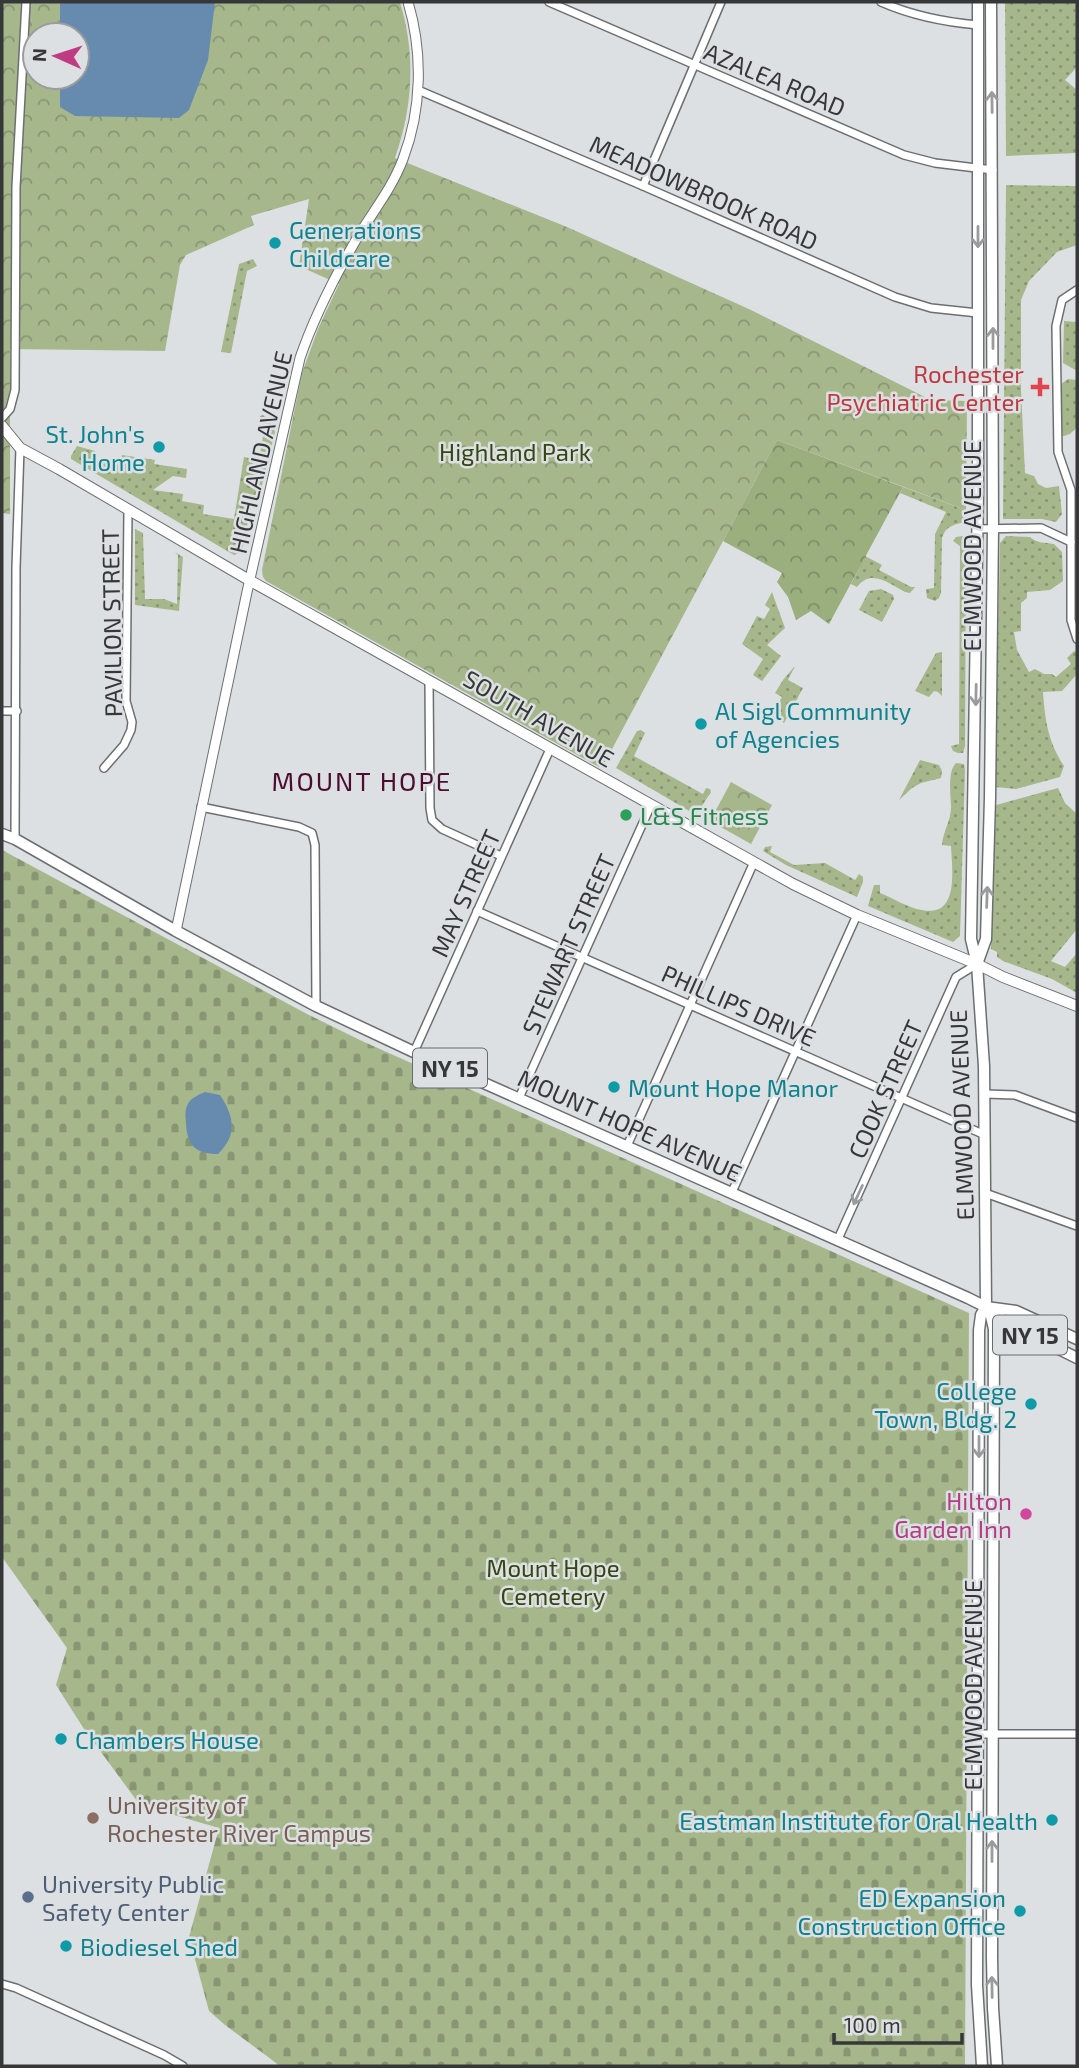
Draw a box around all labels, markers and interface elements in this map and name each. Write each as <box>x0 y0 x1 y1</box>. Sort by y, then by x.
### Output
north arrow <box>21 21 91 91</box>
street label: AZALEA ROAD <box>700 36 850 122</box>
text: N <box>27 48 50 63</box>
one-way arrow <box>985 90 999 113</box>
street label: MEADOWBROOK ROAD <box>585 129 823 255</box>
place label: Generations Childcare <box>289 215 421 272</box>
one-way arrow <box>971 226 985 249</box>
marker: Generations Childcare <box>267 235 283 251</box>
one-way arrow <box>986 326 1000 349</box>
street label: HIGHLAND AVENUE <box>223 348 297 556</box>
place label: Rochester Psychiatric Center <box>826 359 1024 416</box>
marker: Rochester Psychiatric Center <box>1030 377 1050 397</box>
place label: St. John's Home <box>46 419 145 476</box>
park label: Highland Park <box>439 437 591 466</box>
marker: St. John's Home <box>151 439 167 455</box>
street label: ELMWOOD AVENUE <box>957 441 986 651</box>
street label: PAVILION STREET <box>95 529 127 717</box>
street label: SOUTH AVENUE <box>459 663 619 773</box>
one-way arrow <box>969 683 983 706</box>
place label: Al Sigl Community of Agencies <box>715 696 912 753</box>
marker: Al Sigl Community of Agencies <box>693 716 709 732</box>
district label: MOUNT HOPE <box>272 765 452 796</box>
place label: L&S Fitness <box>640 801 769 830</box>
marker: L&S Fitness <box>618 807 634 823</box>
street label: MAY STREET <box>424 825 506 961</box>
street label: STEWART STREET <box>515 849 621 1039</box>
one-way arrow <box>980 886 993 909</box>
street label: PHILLIPS DRIVE <box>657 958 821 1052</box>
street label: ELMWOOD AVENUE <box>943 1009 979 1221</box>
street label: COOK STREET <box>842 1016 928 1162</box>
road number: NY 15 <box>413 1049 487 1088</box>
street label: MOUNT HOPE AVENUE <box>514 1063 746 1187</box>
place label: Mount Hope Manor <box>628 1073 838 1102</box>
marker: Mount Hope Manor <box>606 1079 622 1095</box>
one-way arrow <box>851 1184 864 1205</box>
road number: NY 15 <box>993 1316 1067 1354</box>
place label: College Town, Bldg. 2 <box>874 1376 1017 1433</box>
marker: College Town, Bldg. 2 <box>1023 1396 1039 1412</box>
one-way arrow <box>972 1435 986 1458</box>
place label: Hilton Garden Inn <box>894 1486 1012 1543</box>
marker: Hilton Garden Inn <box>1018 1506 1034 1522</box>
park label: Mount Hope Cemetery <box>486 1553 620 1610</box>
street label: ELMWOOD AVENUE <box>958 1580 987 1790</box>
place label: Chambers House <box>75 1725 259 1754</box>
marker: Chambers House <box>53 1731 69 1747</box>
place label: University of Rochester River Campus <box>107 1790 371 1847</box>
place label: Eastman Institute for Oral Health <box>679 1806 1038 1835</box>
marker: University of Rochester River Campus <box>85 1810 101 1826</box>
marker: Eastman Institute for Oral Health <box>1044 1812 1060 1828</box>
one-way arrow <box>986 1840 999 1863</box>
place label: University Public Safety Center <box>42 1869 224 1926</box>
place label: ED Expansion Construction Office <box>798 1883 1006 1940</box>
marker: University Public Safety Center <box>20 1889 36 1905</box>
marker: ED Expansion Construction Office <box>1012 1903 1028 1919</box>
place label: Biodiesel Shed <box>80 1932 238 1961</box>
marker: Biodiesel Shed <box>58 1938 74 1954</box>
one-way arrow <box>985 1976 999 1999</box>
scale bar <box>834 2002 962 2046</box>
text: 100 m <box>844 2012 901 2037</box>

